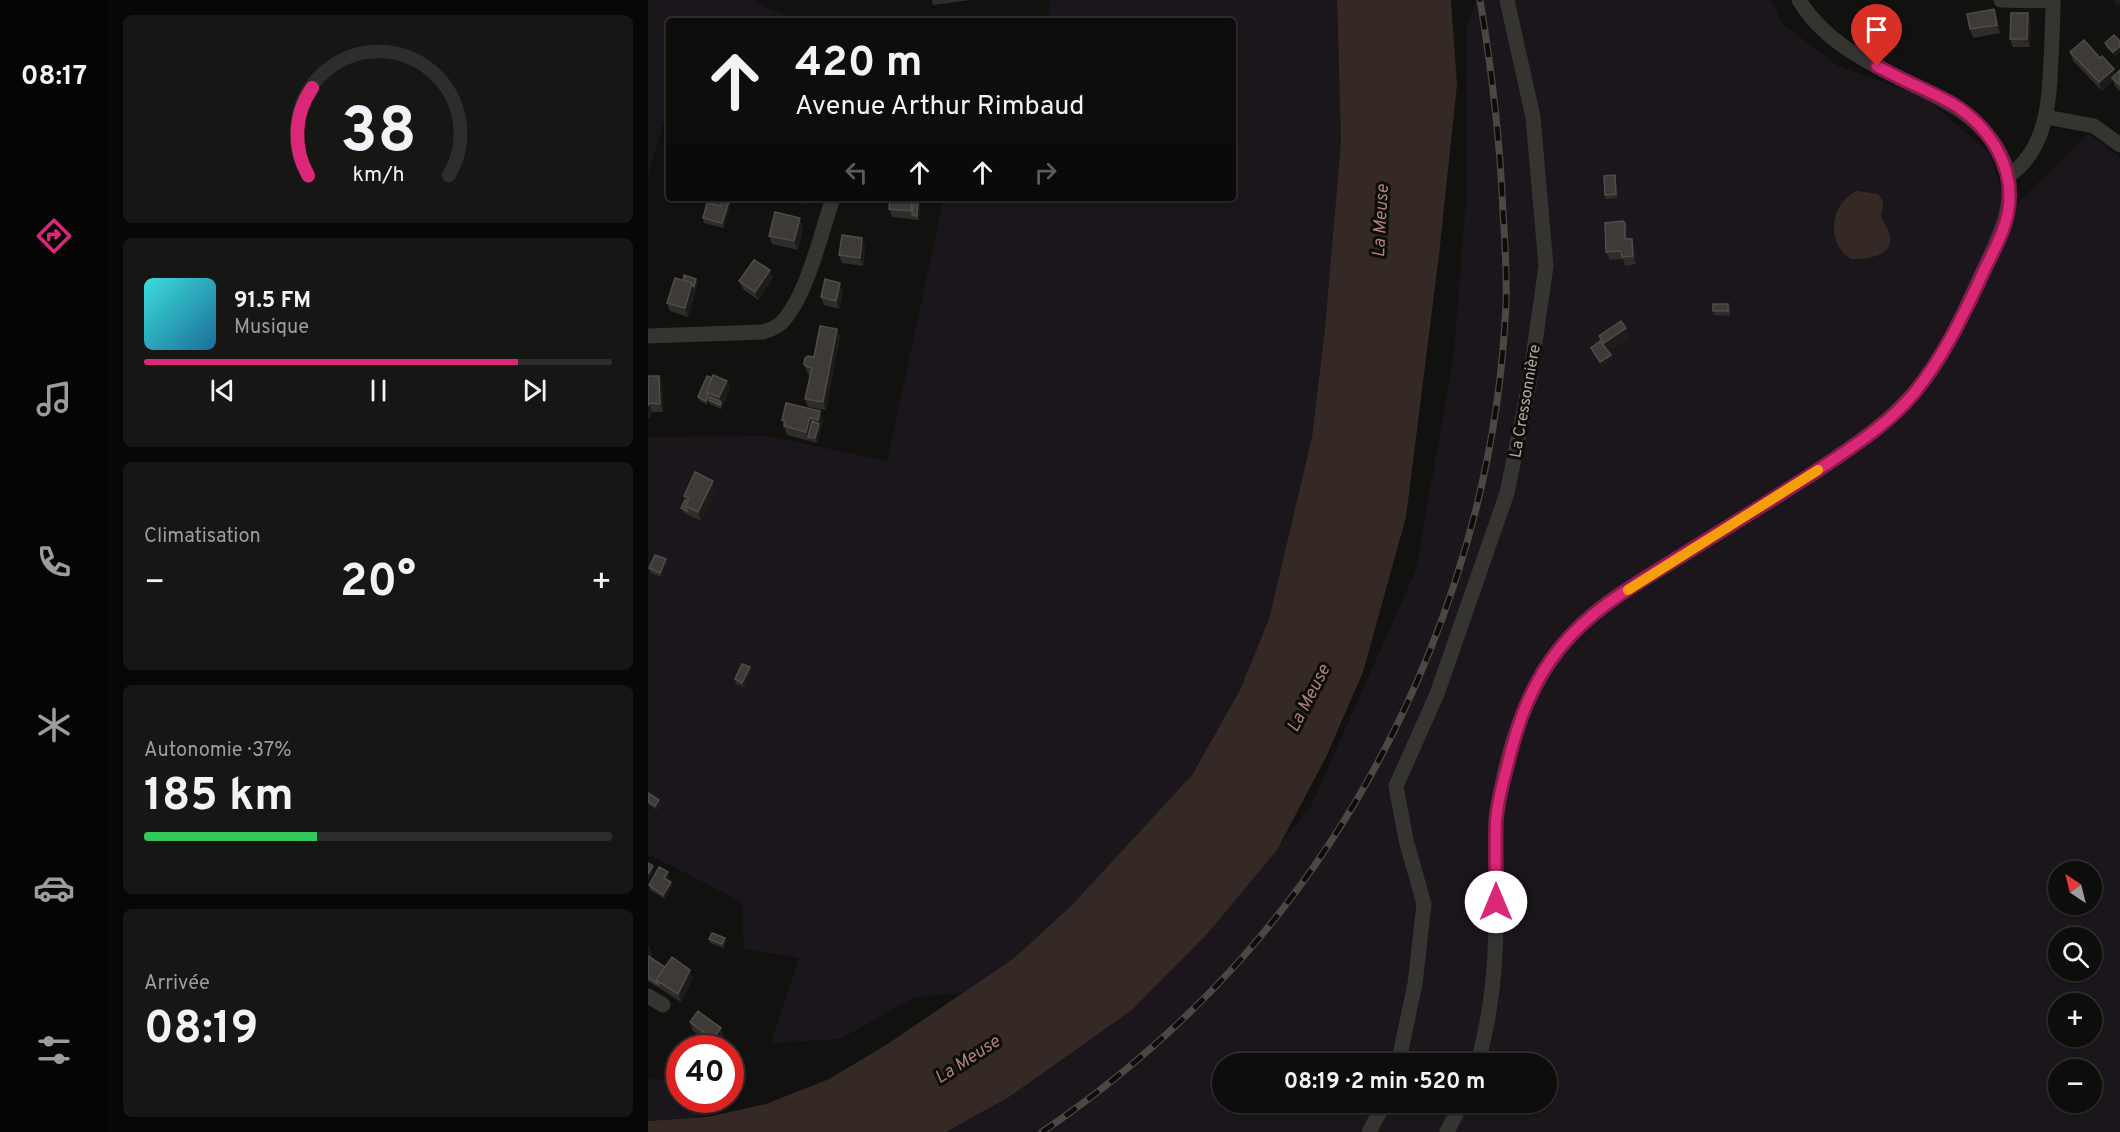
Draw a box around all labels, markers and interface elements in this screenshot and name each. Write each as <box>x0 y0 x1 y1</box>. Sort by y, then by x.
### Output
pin <box>1851 4 1902 66</box>
icon: arrive <box>1860 13 1893 46</box>
text: 420 m <box>795 38 923 91</box>
icon: ahead <box>696 42 774 120</box>
text: 08:17 <box>21 60 87 94</box>
text: Avenue Arthur Rimbaud <box>795 90 1085 124</box>
text: 38 <box>340 95 416 174</box>
icon: left <box>840 156 873 189</box>
icon: ahead <box>903 156 936 189</box>
icon: ahead <box>966 156 999 189</box>
icon: right <box>1029 156 1062 189</box>
text: km/h <box>352 163 404 190</box>
water label: La Meuse <box>1368 183 1395 258</box>
icon: directions <box>33 215 75 257</box>
text: 91.5 FM <box>234 288 311 315</box>
text: Musique <box>234 315 309 341</box>
street label: La Cressonnière <box>1506 343 1546 460</box>
icon: previous <box>206 374 239 407</box>
icon: pause <box>362 374 395 407</box>
icon: next <box>518 374 551 407</box>
icon: music <box>33 378 75 420</box>
text: Climatisation <box>144 524 261 550</box>
icon: phone <box>33 541 75 583</box>
text: 20° <box>340 555 416 612</box>
text: − <box>144 563 165 605</box>
text: + <box>591 563 612 605</box>
water label: La Meuse <box>1282 660 1337 736</box>
icon: climate <box>33 704 75 746</box>
text: Autonomie · 37% <box>144 738 292 764</box>
text: 185 km <box>144 769 294 826</box>
north arrow <box>2048 861 2102 915</box>
map controls <box>2048 861 2102 1113</box>
icon: car <box>33 867 75 909</box>
position arrow <box>1464 870 1528 934</box>
button: search <box>2048 927 2102 981</box>
text: Arrivée <box>144 971 210 997</box>
button: + <box>2048 993 2102 1047</box>
text: 08:19 <box>144 1002 258 1059</box>
icon: filters <box>33 1029 75 1071</box>
water label: La Meuse <box>931 1030 1005 1090</box>
speed limit sign: 40 <box>666 1035 744 1113</box>
button: − <box>2048 1059 2102 1113</box>
text: 08:19 · 2 min · 520 m <box>1284 1069 1485 1096</box>

